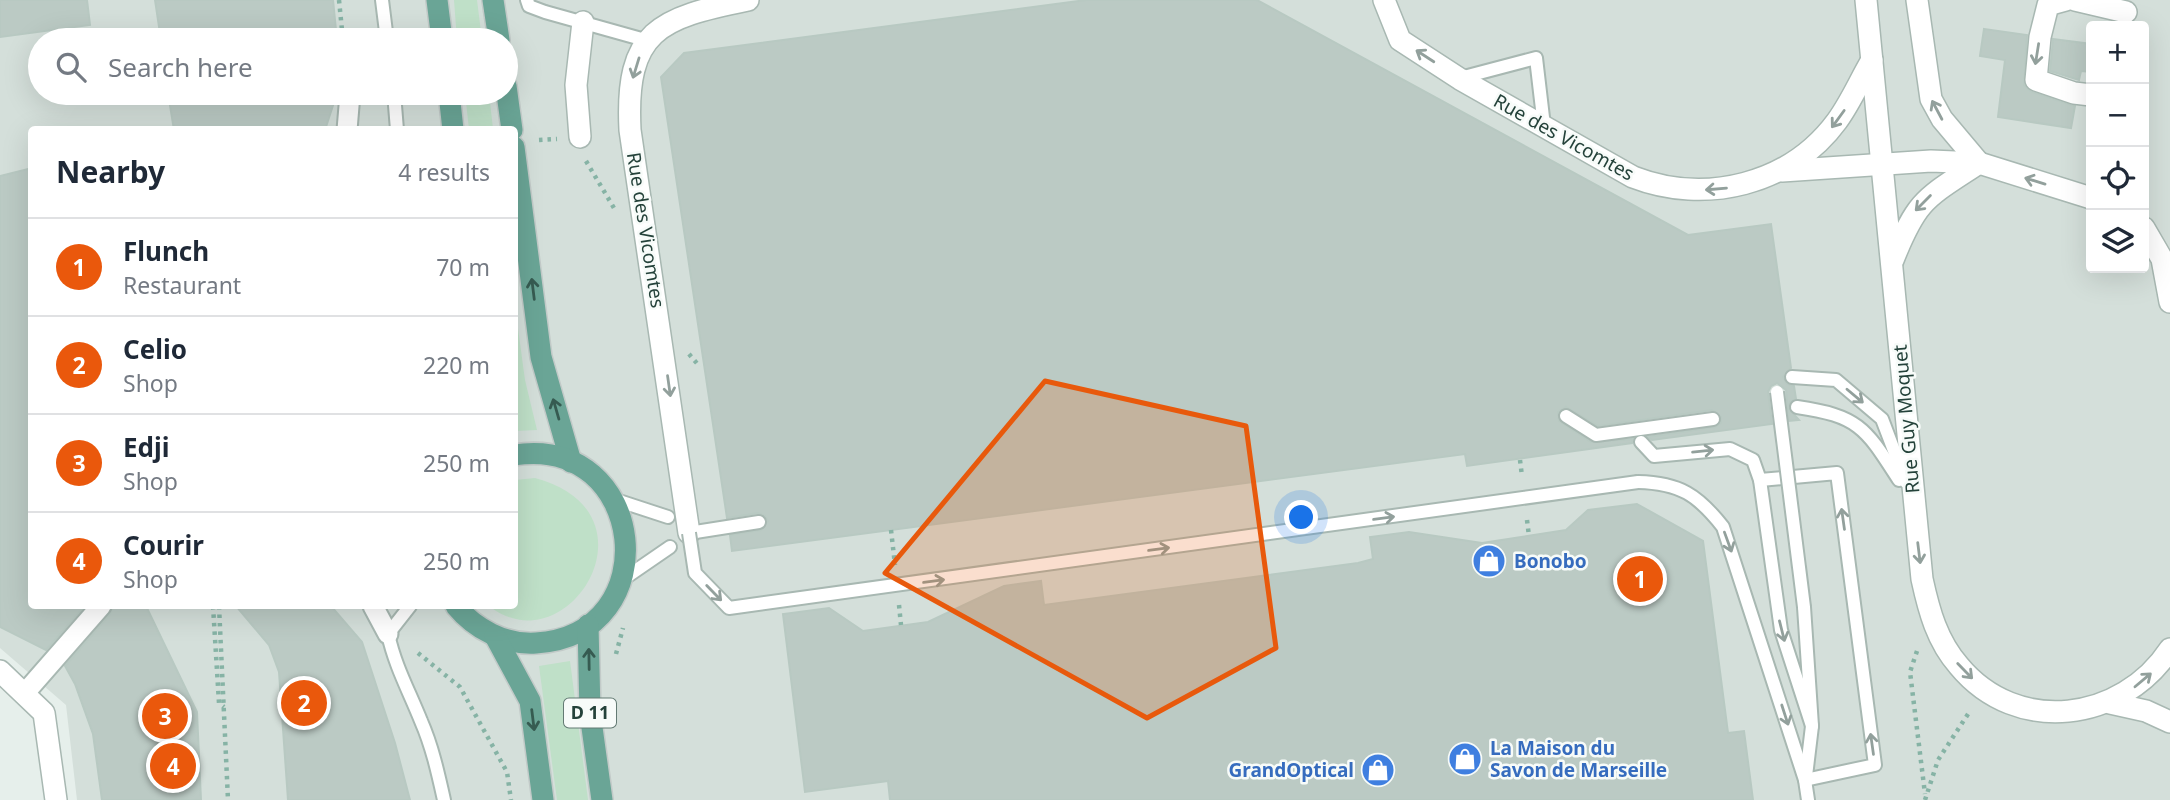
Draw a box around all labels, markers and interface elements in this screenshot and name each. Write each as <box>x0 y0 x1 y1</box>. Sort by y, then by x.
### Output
map controls <box>2086 21 2149 273</box>
button: + <box>2086 21 2149 84</box>
search box <box>28 28 518 105</box>
one-way arrow <box>2030 42 2043 65</box>
icon: search <box>52 48 90 86</box>
text: Search here <box>108 49 253 85</box>
one-way arrow <box>1416 49 1436 63</box>
one-way arrow <box>629 57 642 79</box>
button: − <box>2086 84 2149 147</box>
street label: Rue des Vicomtes <box>1489 88 1639 186</box>
one-way arrow <box>1930 100 1943 121</box>
one-way arrow <box>1831 109 1845 128</box>
button: locate <box>2086 147 2149 210</box>
street label: Rue des Vicomtes <box>621 150 671 310</box>
text: Nearby <box>56 151 165 192</box>
text: 4 results <box>398 156 490 188</box>
one-way arrow <box>2024 173 2046 186</box>
one-way arrow <box>1706 183 1728 196</box>
one-way arrow <box>1915 194 1932 211</box>
button: layers <box>2086 210 2149 273</box>
text: Flunch <box>123 233 209 269</box>
text: 1 <box>72 251 86 283</box>
text: 70 m <box>436 251 490 283</box>
text: Restaurant <box>123 269 241 301</box>
one-way arrow <box>526 278 539 301</box>
text: Celio <box>123 331 187 367</box>
street label: Rue Guy Moquet <box>1887 343 1925 494</box>
text: 2 <box>72 349 86 381</box>
text: 220 m <box>423 349 490 381</box>
text: Shop <box>123 367 178 399</box>
one-way arrow <box>663 374 676 397</box>
one-way arrow <box>1845 388 1863 404</box>
one-way arrow <box>549 398 562 420</box>
text: Edji <box>123 429 170 465</box>
one-way arrow <box>1691 445 1713 458</box>
text: 3 <box>72 447 86 479</box>
text: 250 m <box>423 447 490 479</box>
text: Shop <box>123 465 178 497</box>
your location <box>1284 500 1318 534</box>
one-way arrow <box>1836 508 1849 531</box>
one-way arrow <box>1372 511 1395 524</box>
text: Courir <box>123 527 204 563</box>
one-way arrow <box>1723 531 1735 553</box>
shop icon: Bonobo <box>1470 542 1508 580</box>
one-way arrow <box>1912 542 1925 564</box>
one-way arrow <box>1147 543 1170 556</box>
text: 4 <box>72 545 86 577</box>
text: 250 m <box>423 545 490 577</box>
place label: Bonobo <box>1514 548 1587 574</box>
pin: 1 <box>1617 553 1663 605</box>
text: Shop <box>123 563 178 595</box>
one-way arrow <box>922 574 945 587</box>
one-way arrow <box>706 584 723 601</box>
one-way arrow <box>1776 620 1789 642</box>
one-way arrow <box>582 648 596 671</box>
one-way arrow <box>1956 663 1973 680</box>
one-way arrow <box>2134 672 2152 688</box>
pin: 2 <box>281 677 327 729</box>
pin: 3 <box>142 690 188 742</box>
road number: D 11 <box>564 698 616 728</box>
one-way arrow <box>1780 704 1792 726</box>
one-way arrow <box>526 708 539 730</box>
one-way arrow <box>1866 733 1879 756</box>
place label: La Maison du Savon de Marseille <box>1490 735 1667 783</box>
pin: 4 <box>150 740 196 792</box>
shop icon: La Maison du Savon de Marseille <box>1446 740 1484 778</box>
shop icon: GrandOptical <box>1359 751 1397 789</box>
place label: GrandOptical <box>1229 757 1354 783</box>

